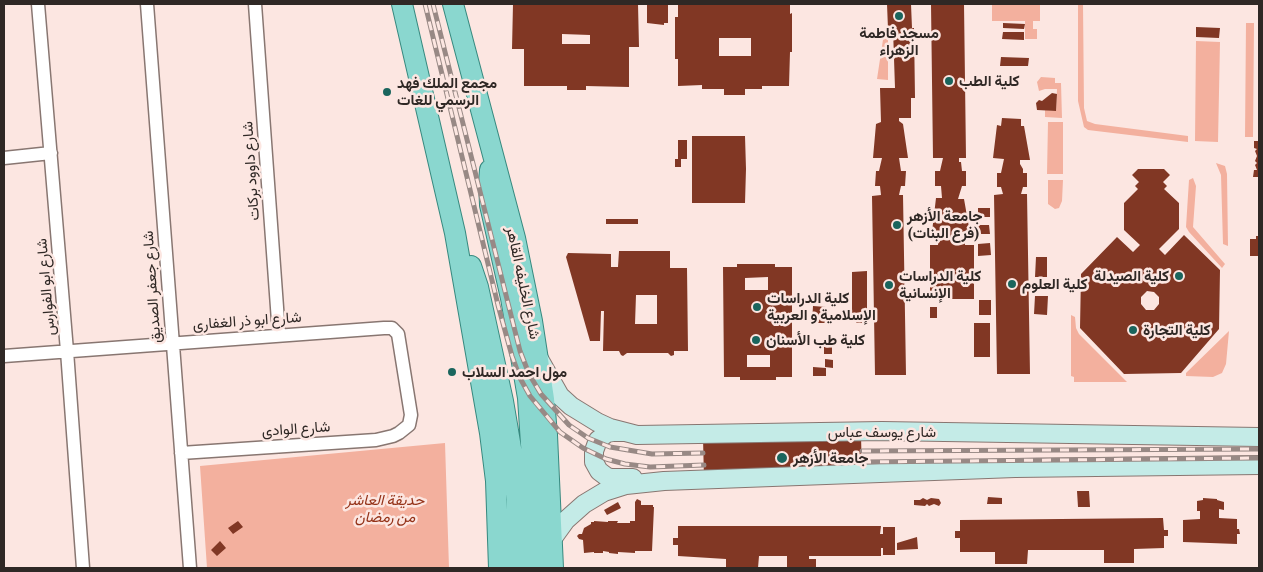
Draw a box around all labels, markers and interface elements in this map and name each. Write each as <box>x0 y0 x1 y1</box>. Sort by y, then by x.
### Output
marker: مسجد فاطمة الزهراء <box>893 10 905 22</box>
place label: مسجد فاطمة الزهراء <box>859 24 939 59</box>
place label: كلية الطب <box>959 72 1019 90</box>
place label: مجمع الملك فهد الرسمي للغات <box>397 74 497 109</box>
marker: كلية الطب <box>943 75 955 87</box>
marker: مجمع الملك فهد الرسمي للغات <box>381 86 393 98</box>
street label: شارع داوود بركات <box>239 121 263 221</box>
place label: جامعة الأزهر (فرع البنات) <box>907 207 982 242</box>
marker: جامعة الأزهر (فرع البنات) <box>891 219 903 231</box>
street label: شارع الخليفه القاهر <box>502 225 544 341</box>
street label: شارع جعفر الصديق <box>139 230 165 344</box>
street label: شارع ابو الفوارس <box>33 238 59 336</box>
place label: كلية الدراسات الإنسانية <box>899 267 981 302</box>
place label: كلية الصيدلة <box>1094 267 1169 285</box>
marker: كلية الصيدلة <box>1173 270 1185 282</box>
place label: كلية العلوم <box>1022 275 1088 293</box>
marker: كلية العلوم <box>1006 278 1018 290</box>
marker: كلية الدراسات الإنسانية <box>883 279 895 291</box>
place label: كلية الدراسات الإسلامية و العربية <box>767 289 876 324</box>
marker: كلية الدراسات الإسلامية و العربية <box>751 301 763 313</box>
street label: شارع ابو ذر الغفارى <box>192 308 302 334</box>
place label: كلية التجارة <box>1143 321 1211 339</box>
marker: كلية التجارة <box>1127 324 1139 336</box>
place label: كلية طب الأسنان <box>766 331 865 349</box>
marker: كلية طب الأسنان <box>750 334 762 346</box>
place label: مول احمد السلاب <box>462 363 567 381</box>
marker: مول احمد السلاب <box>446 366 458 378</box>
street label: شارع الوادى <box>261 418 331 440</box>
street label: شارع يوسف عباس <box>828 423 936 441</box>
place label: جامعة الأزهر <box>793 449 868 467</box>
marker: جامعة الأزهر <box>775 451 789 465</box>
park label: حديقة العاشر من رمضان <box>346 491 424 526</box>

